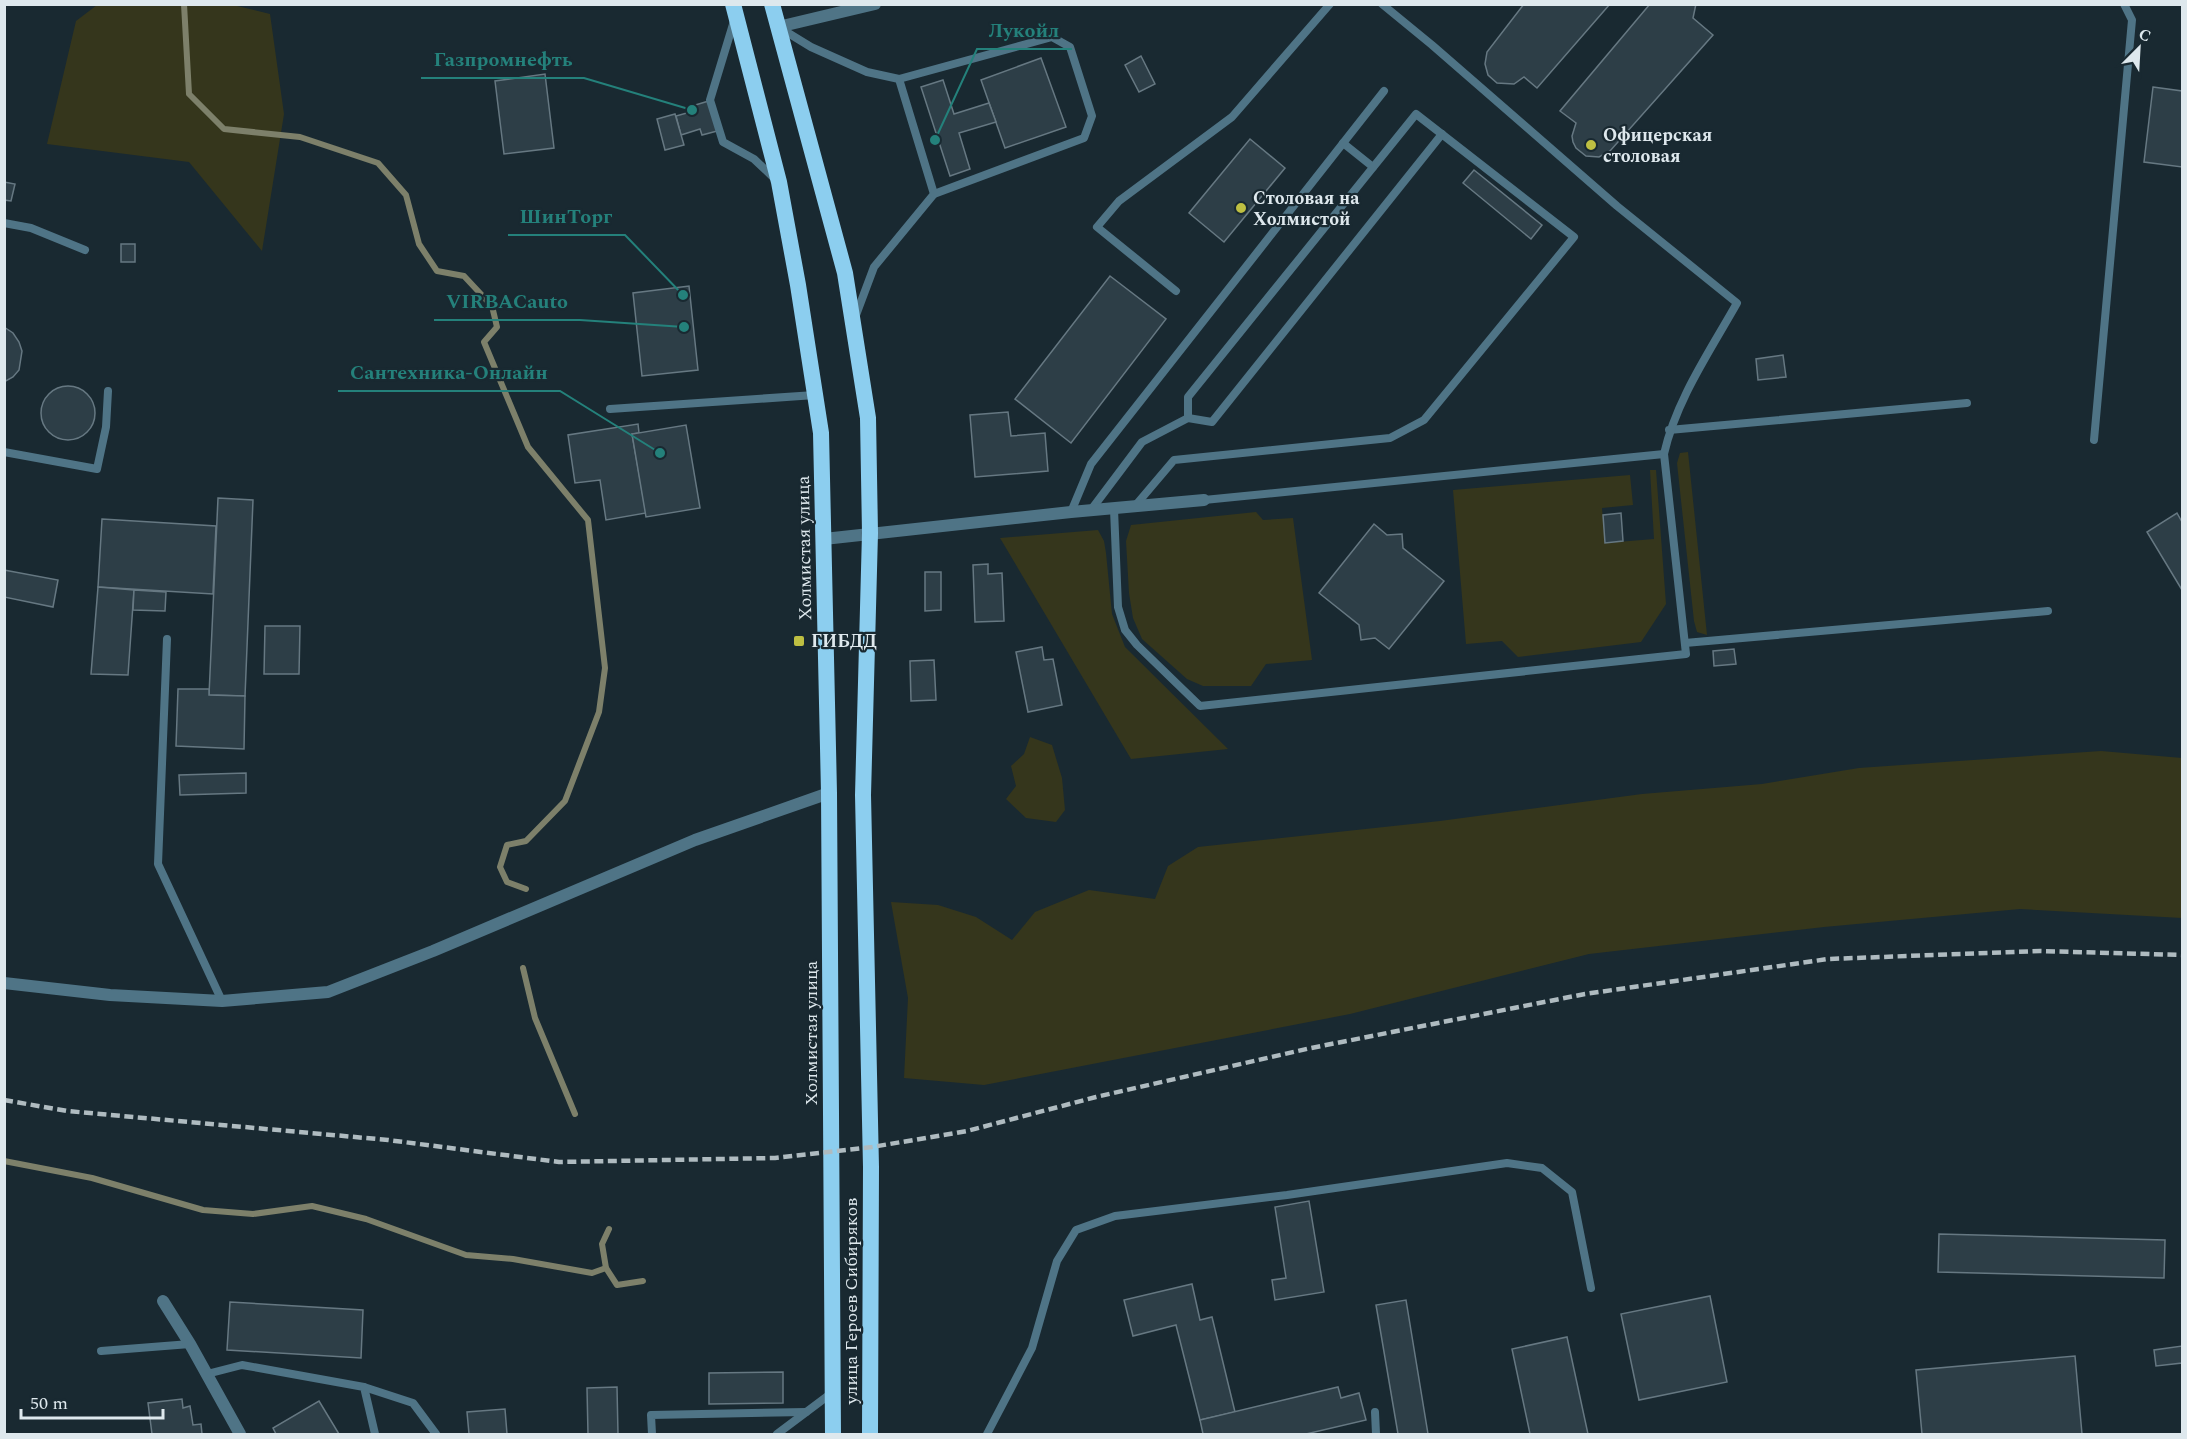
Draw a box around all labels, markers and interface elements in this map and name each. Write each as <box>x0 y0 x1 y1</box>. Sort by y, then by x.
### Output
callout: Лукойл <box>977 11 1072 49</box>
text: Лукойл <box>989 16 1059 46</box>
north arrow <box>2109 18 2169 78</box>
text: С <box>2135 22 2155 48</box>
callout: Газпромнефть <box>421 40 584 78</box>
text: Газпромнефть <box>433 45 573 75</box>
place label: Офицерская столовая <box>1603 122 1713 170</box>
marker: Офицерская столовая <box>1584 138 1598 152</box>
place label: Столовая на Холмистой <box>1253 185 1360 233</box>
callout: ШинТорг <box>508 197 625 235</box>
marker: Столовая на Холмистой <box>1234 201 1248 215</box>
text: ШинТорг <box>520 202 612 232</box>
callout: VIRBACauto <box>434 282 580 320</box>
text: VIRBACauto <box>446 287 568 317</box>
callout: Сантехника-Онлайн <box>338 353 560 391</box>
text: Сантехника-Онлайн <box>350 358 548 388</box>
street label: Холмистая улица <box>790 475 819 621</box>
place label: ГИБДД <box>811 628 877 655</box>
marker: ГИБДД <box>792 634 806 648</box>
street label: Холмистая улица <box>798 960 825 1105</box>
street label: улица Героев Сибиряков <box>838 1198 865 1405</box>
scale bar <box>21 1382 164 1420</box>
text: 50 m <box>30 1390 68 1417</box>

